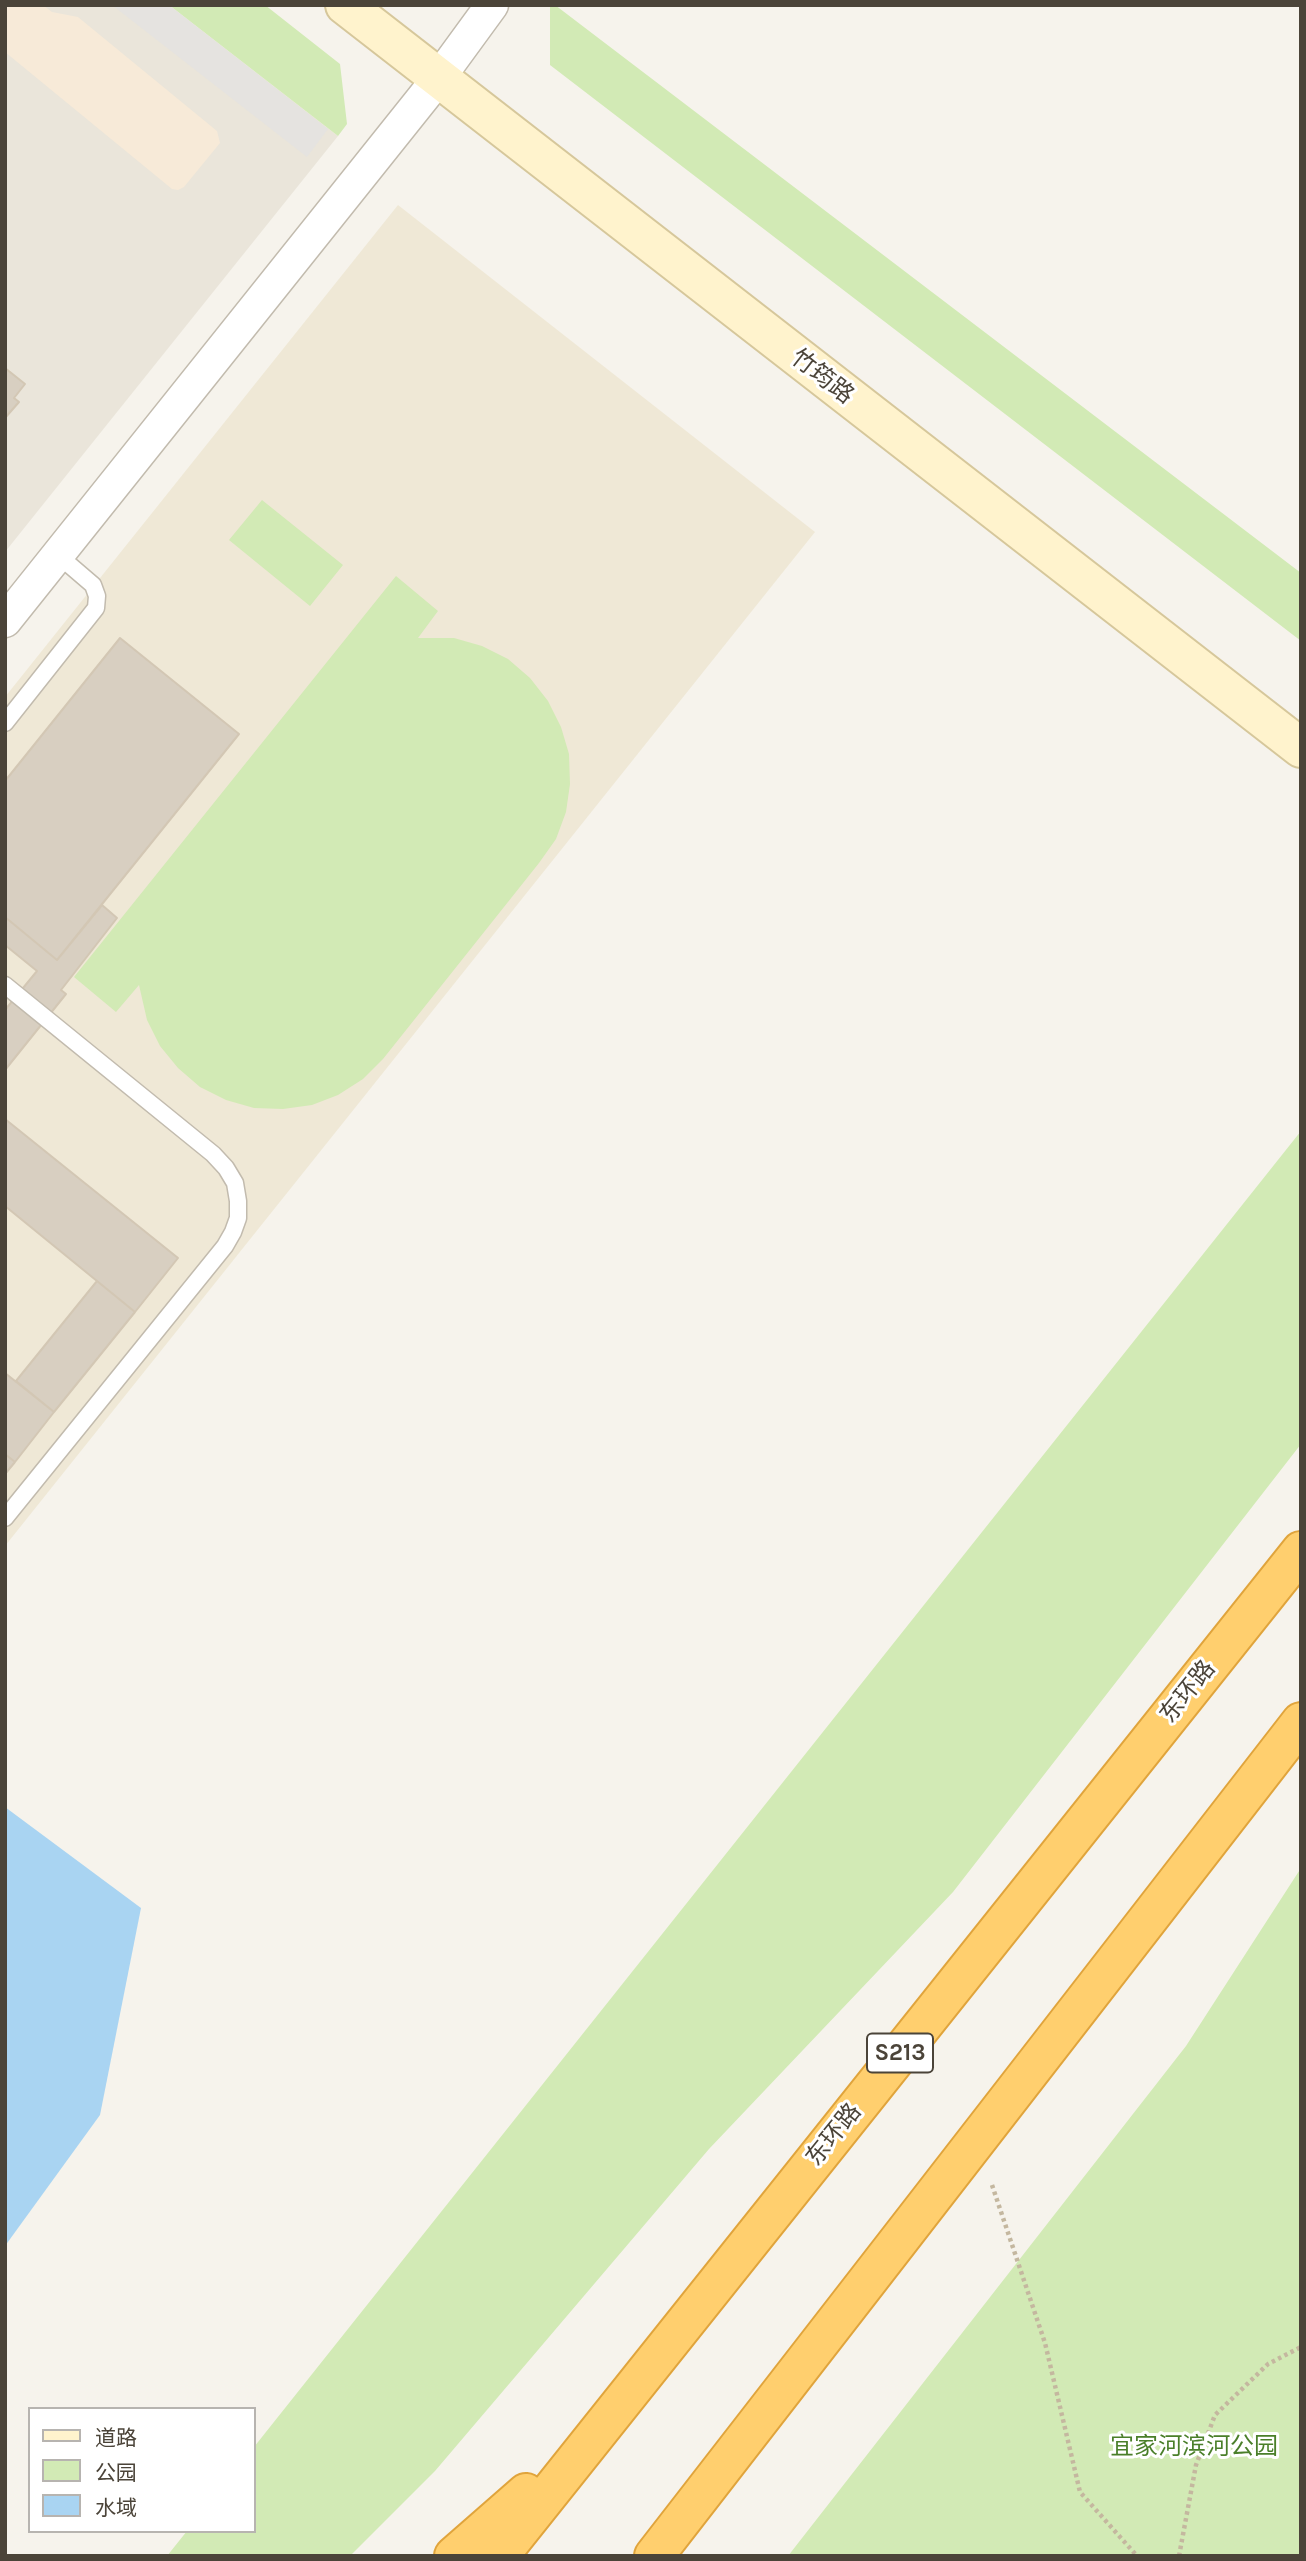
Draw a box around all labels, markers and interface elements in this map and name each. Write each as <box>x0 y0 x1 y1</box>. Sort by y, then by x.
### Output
street label: 竹筠路 <box>785 343 859 411</box>
street label: 东环路 <box>1154 1655 1222 1729</box>
road number: S213 <box>867 2034 933 2072</box>
street label: 东环路 <box>800 2098 868 2172</box>
legend <box>28 2407 256 2533</box>
text: 道路 <box>95 2426 137 2450</box>
park label: 宜家河滨河公园 <box>1110 2433 1278 2461</box>
text: 公园 <box>95 2461 137 2485</box>
text: 水域 <box>95 2496 137 2520</box>

